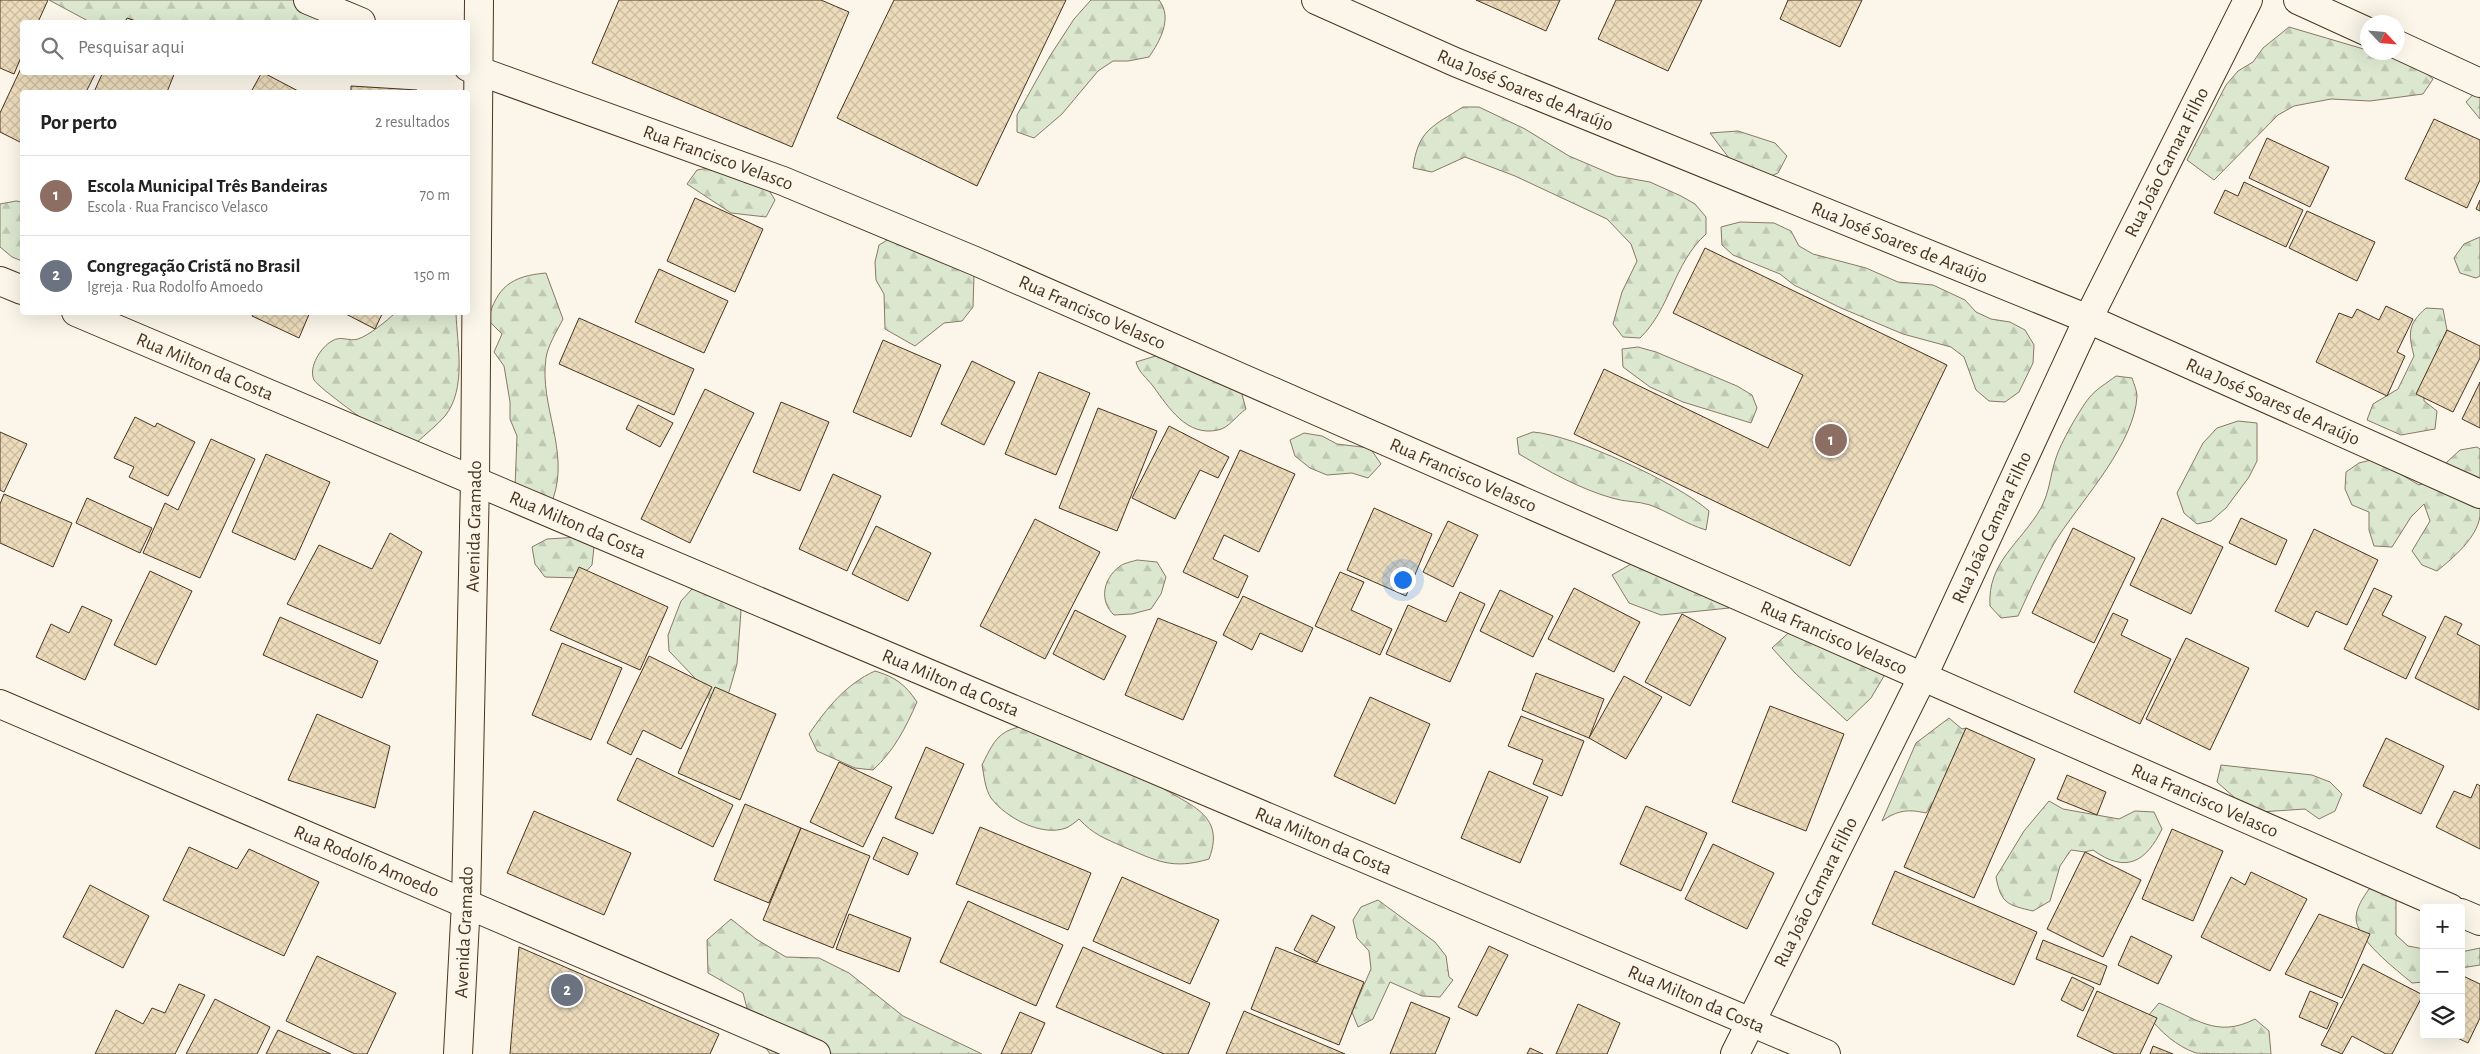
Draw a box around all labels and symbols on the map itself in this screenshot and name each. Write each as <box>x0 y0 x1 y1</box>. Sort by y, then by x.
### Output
north arrow <box>2360 15 2405 60</box>
street label: Rua José Soares de Araújo <box>1434 46 1616 135</box>
street label: Rua João Camara Filho <box>2121 84 2212 240</box>
street label: Rua Francisco Velasco <box>640 122 796 194</box>
street label: Rua José Soares de Araújo <box>1809 198 1990 287</box>
street label: Rua Francisco Velasco <box>1016 272 1169 353</box>
street label: Rua Milton da Costa <box>134 329 276 404</box>
street label: Rua José Soares de Araújo <box>2183 354 2363 449</box>
pin: 1 <box>1815 421 1847 459</box>
street label: Rua Francisco Velasco <box>1387 435 1539 516</box>
street label: Rua João Camara Filho <box>1949 448 2035 606</box>
street label: Avenida Gramado <box>463 460 485 593</box>
street label: Rua Milton da Costa <box>507 487 649 562</box>
your location <box>1390 567 1416 593</box>
street label: Rua Francisco Velasco <box>1758 597 1910 678</box>
street label: Rua Milton da Costa <box>879 646 1022 720</box>
street label: Rua Francisco Velasco <box>2129 760 2281 841</box>
street label: Rua Milton da Costa <box>1252 804 1395 878</box>
street label: Rua João Camara Filho <box>1770 814 1861 970</box>
street label: Rua Rodolfo Amoedo <box>291 822 442 901</box>
street label: Avenida Gramado <box>451 866 476 999</box>
street label: Rua Milton da Costa <box>1625 962 1768 1036</box>
pin: 2 <box>551 971 583 1009</box>

